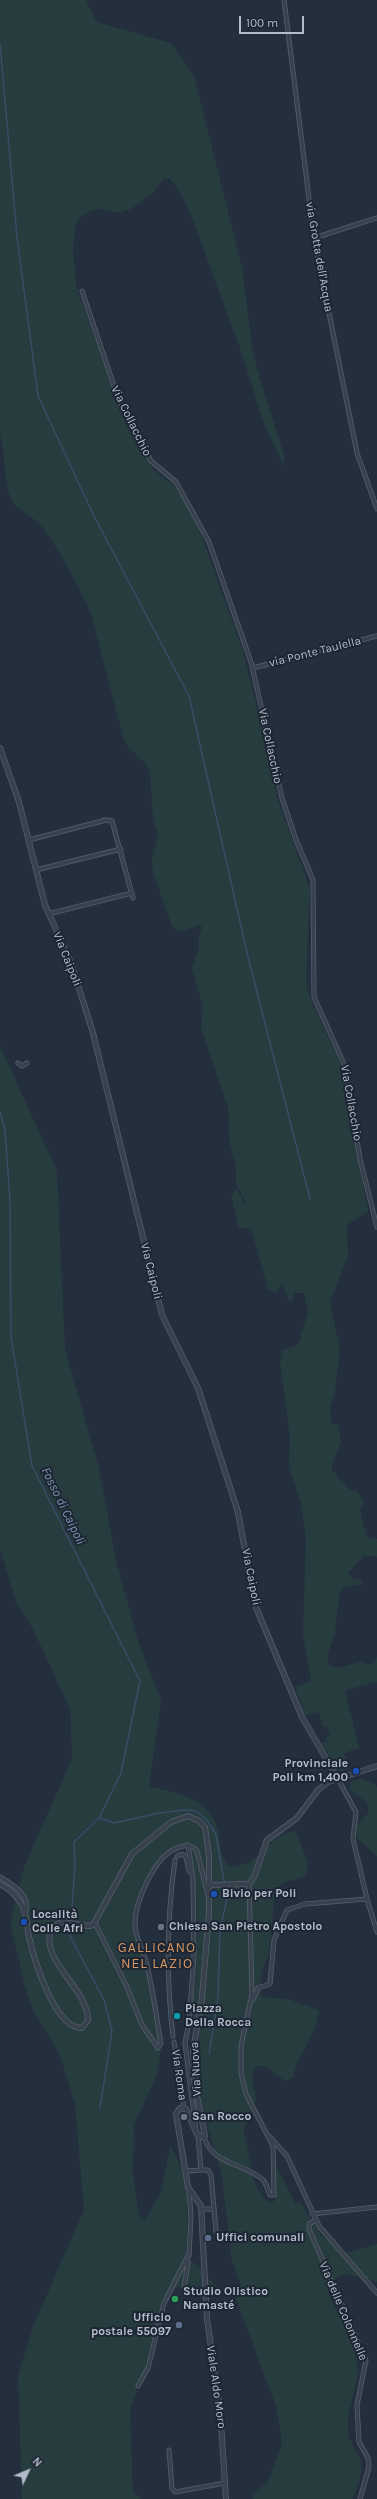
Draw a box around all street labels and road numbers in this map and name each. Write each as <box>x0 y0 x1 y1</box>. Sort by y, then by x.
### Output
street label: via Grotta dell'Acqua <box>302 201 336 313</box>
street label: Via Collacchio <box>108 383 154 459</box>
street label: via Ponte Taulella <box>267 634 363 670</box>
street label: Via Collacchio <box>255 707 285 785</box>
street label: Via Caipoli <box>49 929 85 989</box>
street label: Via Collacchio <box>337 1064 365 1142</box>
street label: Via Caipoli <box>137 1241 165 1301</box>
street label: Via Caipoli <box>238 1547 264 1607</box>
street label: Via Nuova <box>187 2041 205 2097</box>
street label: Via Roma <box>168 2048 190 2102</box>
street label: Via delle Colonnelle <box>316 2259 370 2363</box>
street label: Viale Aldo Moro <box>203 2345 229 2429</box>

